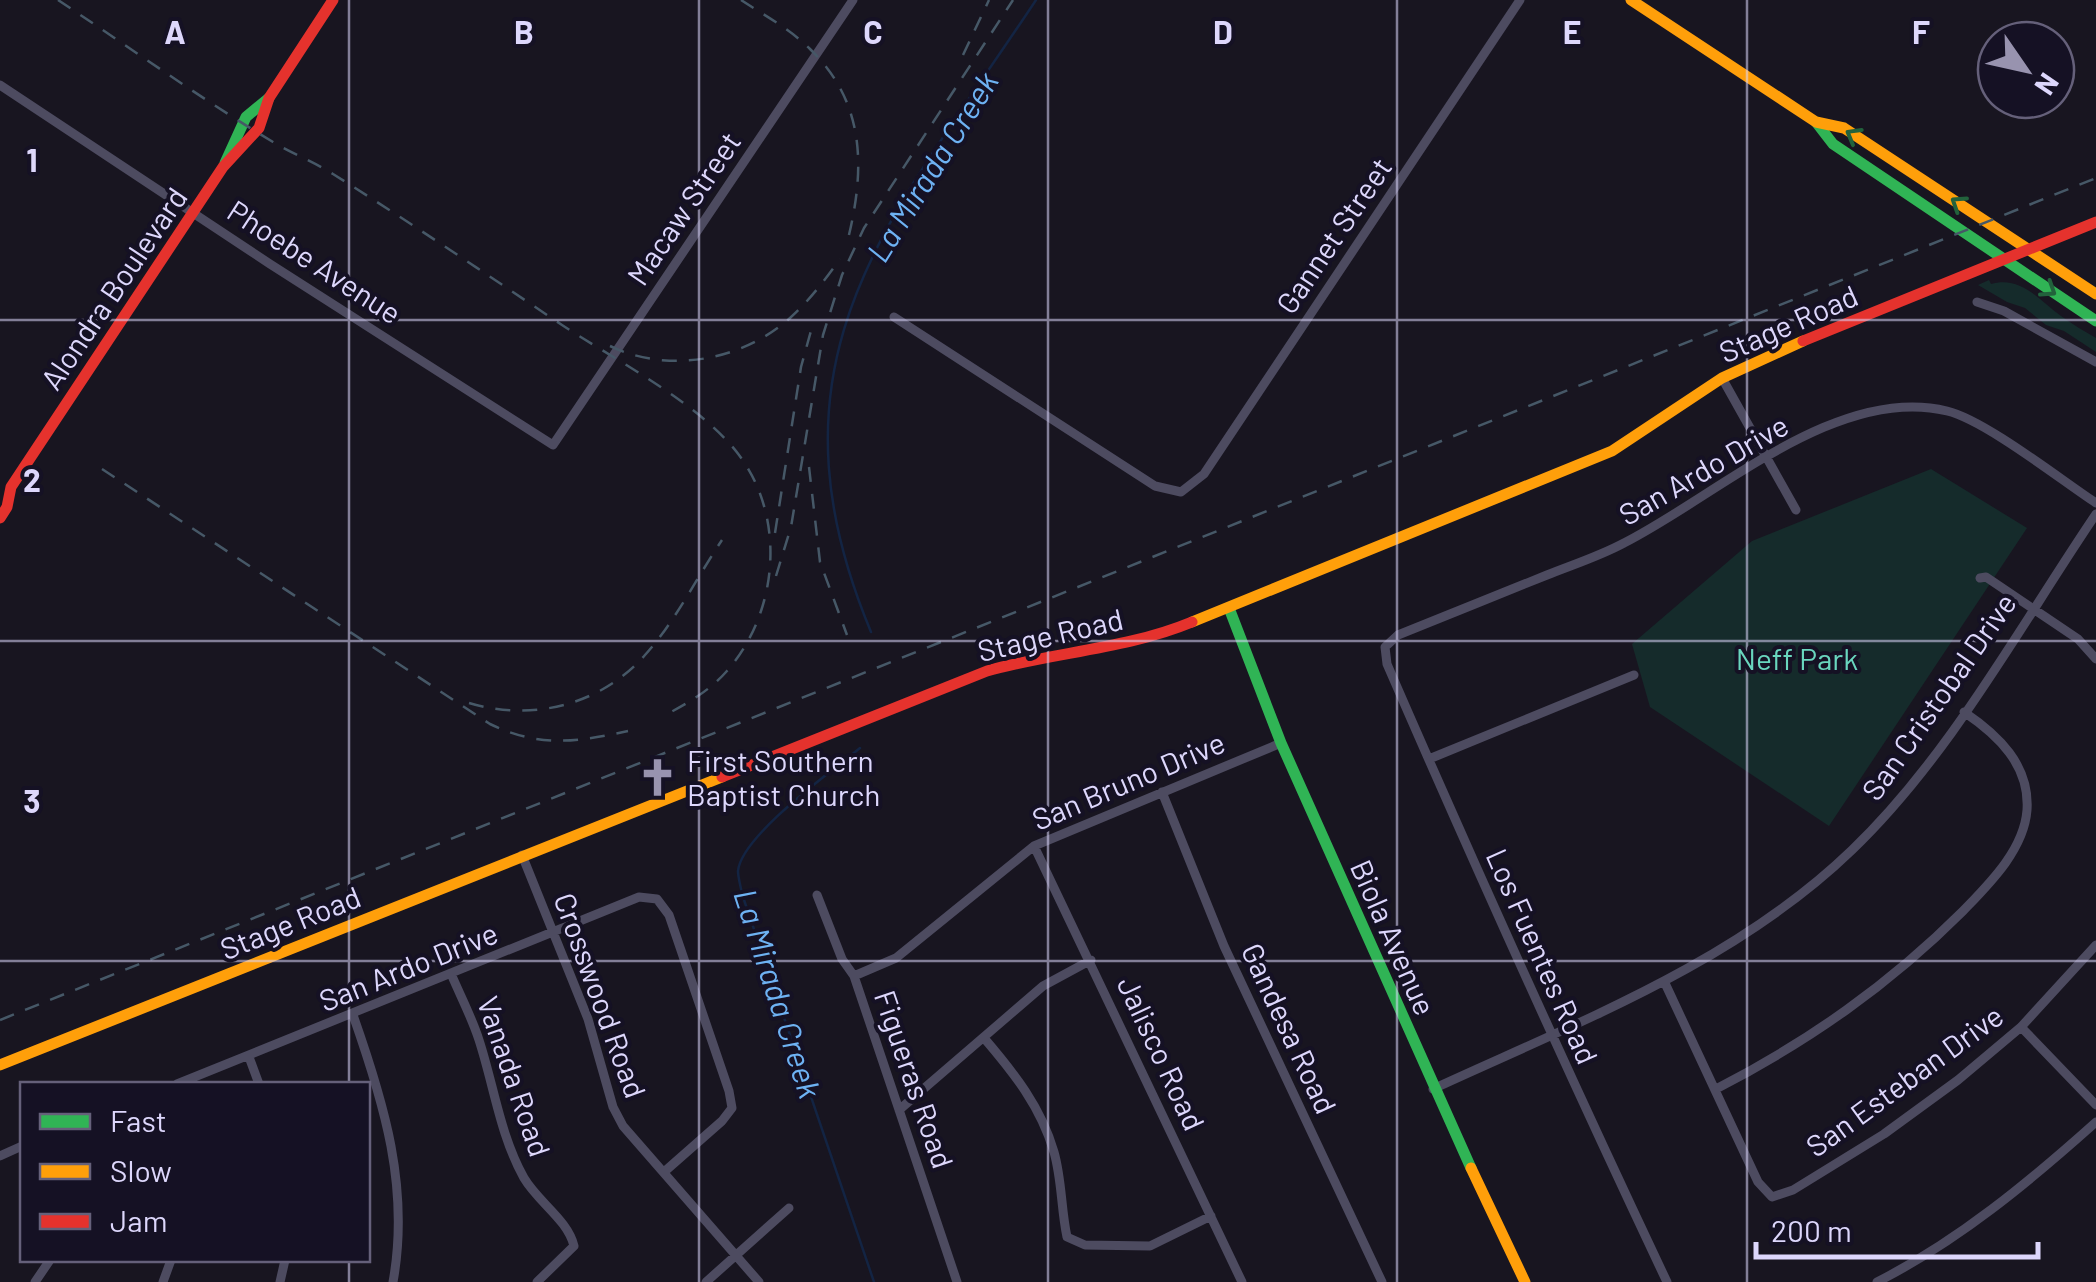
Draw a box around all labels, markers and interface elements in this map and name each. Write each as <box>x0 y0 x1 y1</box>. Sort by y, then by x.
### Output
text: A <box>164 12 186 50</box>
text: B <box>514 12 534 50</box>
text: C <box>863 12 883 50</box>
text: D <box>1213 12 1233 50</box>
text: E <box>1563 12 1581 50</box>
text: F <box>1912 12 1930 50</box>
north arrow <box>1976 20 2076 120</box>
water label: La Mirada Creek <box>857 63 1005 268</box>
text: N <box>2028 67 2067 102</box>
street label: Macaw Street <box>619 125 747 291</box>
one-way arrow <box>1846 128 1864 148</box>
text: 1 <box>26 140 38 178</box>
street label: Gannet Street <box>1268 150 1398 320</box>
street label: Alondra Boulevard <box>32 180 194 396</box>
street label: Phoebe Avenue <box>222 192 408 330</box>
one-way arrow <box>1950 197 1969 215</box>
street label: Stage Road <box>1713 276 1863 370</box>
one-way arrow <box>2038 278 2056 297</box>
street label: San Ardo Drive <box>1612 406 1794 532</box>
text: 2 <box>23 460 41 498</box>
street label: San Cristobal Drive <box>1853 586 2023 806</box>
street label: Stage Road <box>974 600 1126 668</box>
park label: Neff Park <box>1736 640 1858 676</box>
street label: San Bruno Drive <box>1026 723 1230 837</box>
place label: First Southern Baptist Church <box>687 742 880 812</box>
church icon: First Southern Baptist Church <box>636 756 678 798</box>
text: 3 <box>23 781 41 819</box>
street label: Los Fuentes Road <box>1479 843 1607 1069</box>
street label: Biola Avenue <box>1344 854 1444 1020</box>
street label: Stage Road <box>215 878 365 966</box>
water label: La Mirada Creek <box>727 884 831 1103</box>
street label: Crosswood Road <box>547 888 655 1102</box>
street label: San Ardo Drive <box>313 914 503 1018</box>
street label: Gandesa Road <box>1235 937 1345 1119</box>
street label: Jalisco Road <box>1111 970 1213 1136</box>
street label: Figueras Road <box>868 985 962 1173</box>
street label: Vanada Road <box>471 991 559 1161</box>
street label: San Esteban Drive <box>1798 996 2010 1164</box>
legend <box>20 1082 370 1262</box>
text: Fast <box>110 1102 167 1138</box>
text: Slow <box>110 1152 172 1188</box>
scale bar <box>1756 1197 2038 1259</box>
text: Jam <box>110 1202 167 1238</box>
text: 200 m <box>1771 1212 1852 1248</box>

